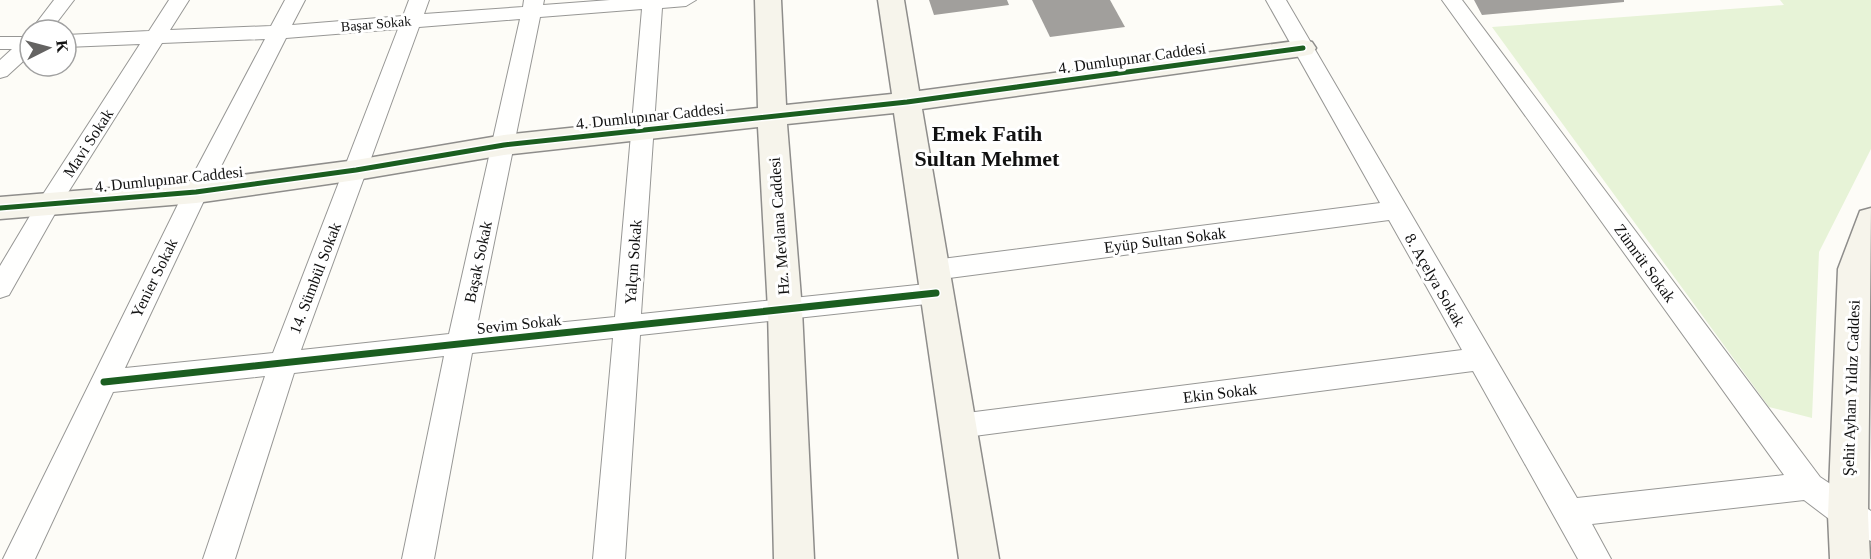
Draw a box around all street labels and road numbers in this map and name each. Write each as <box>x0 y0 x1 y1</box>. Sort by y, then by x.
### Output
street label: Başar Sokak <box>340 13 412 35</box>
street label: 4. Dumlupınar Caddesi <box>1057 39 1208 78</box>
street label: 4. Dumlupınar Caddesi <box>575 100 726 133</box>
street label: Mavi Sokak <box>60 106 116 180</box>
street label: Hz. Mevlana Caddesi <box>766 156 792 296</box>
street label: 4. Dumlupınar Caddesi <box>94 163 245 196</box>
street label: Yalçın Sokak <box>622 219 645 305</box>
street label: 14. Sümbül Sokak <box>286 220 344 336</box>
street label: Başak Sokak <box>461 220 496 305</box>
street label: Zümrüt Sokak <box>1611 221 1679 305</box>
street label: Eyüp Sultan Sokak <box>1103 224 1227 257</box>
street label: 8. Açelya Sokak <box>1401 231 1468 330</box>
street label: Yenier Sokak <box>128 236 180 320</box>
street label: Şehit Ayhan Yıldız Caddesi <box>1839 299 1864 476</box>
street label: Sevim Sokak <box>476 311 562 337</box>
street label: Ekin Sokak <box>1182 380 1258 406</box>

